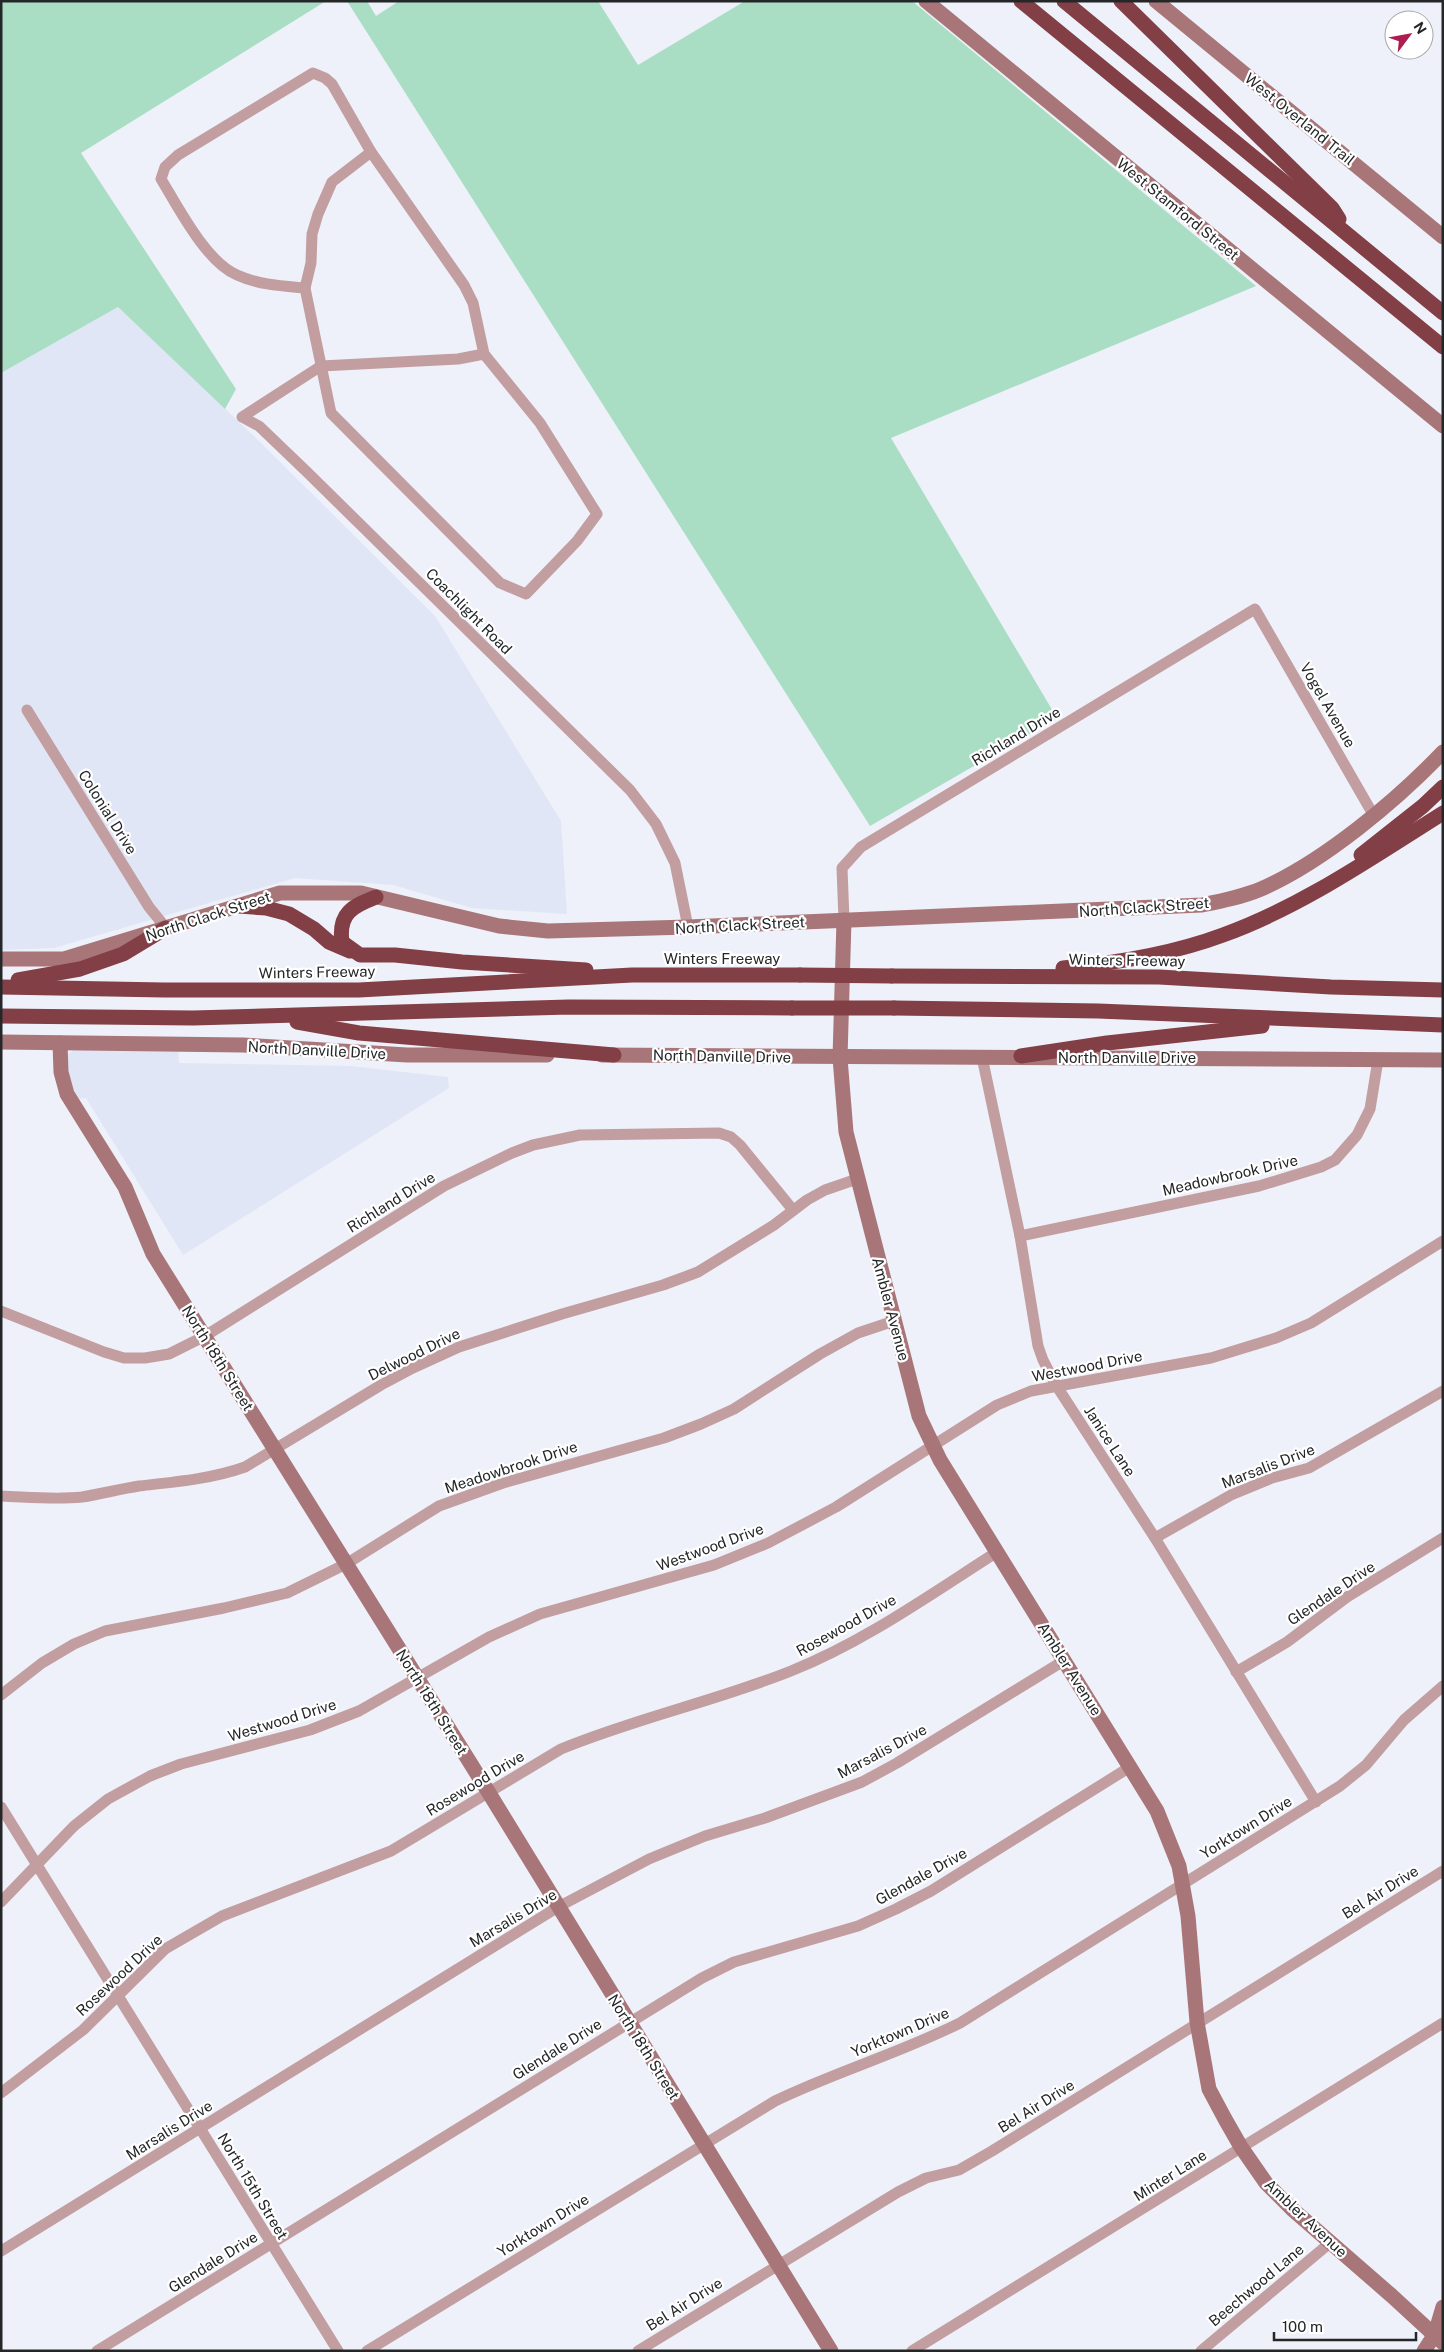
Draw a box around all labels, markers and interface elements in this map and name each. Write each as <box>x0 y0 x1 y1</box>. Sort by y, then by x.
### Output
north arrow <box>1384 10 1434 60</box>
text: N <box>1410 19 1430 37</box>
street label: West Overland Trail <box>1242 69 1358 169</box>
street label: West Stamford Street <box>1114 155 1243 264</box>
street label: Coachlight Road <box>423 565 515 657</box>
street label: Vogel Avenue <box>1297 660 1359 750</box>
street label: Richland Drive <box>969 703 1063 769</box>
street label: Colonial Drive <box>75 767 141 857</box>
street label: North Clack Street <box>143 888 273 944</box>
street label: North Clack Street <box>1078 894 1210 920</box>
street label: North Clack Street <box>674 913 806 937</box>
street label: Winters Freeway <box>664 950 780 967</box>
street label: Winters Freeway <box>1069 950 1185 970</box>
street label: Winters Freeway <box>259 962 375 982</box>
street label: North Danville Drive <box>247 1038 387 1062</box>
street label: North Danville Drive <box>653 1046 791 1066</box>
street label: North Danville Drive <box>1058 1049 1196 1066</box>
street label: Meadowbrook Drive <box>1161 1151 1299 1199</box>
street label: Richland Drive <box>344 1168 438 1236</box>
street label: Ambler Avenue <box>869 1255 913 1363</box>
street label: North 18th Street <box>179 1302 257 1414</box>
street label: Delwood Drive <box>365 1324 463 1384</box>
street label: Westwood Drive <box>1030 1347 1144 1385</box>
street label: Janice Lane <box>1081 1403 1139 1479</box>
street label: Meadowbrook Drive <box>443 1438 579 1496</box>
street label: Marsalis Drive <box>1219 1440 1317 1492</box>
street label: Westwood Drive <box>654 1520 766 1574</box>
street label: Glendale Drive <box>1284 1558 1378 1628</box>
street label: Rosewood Drive <box>793 1591 899 1659</box>
street label: Ambler Avenue <box>1035 1619 1105 1719</box>
street label: North 18th Street <box>393 1646 471 1758</box>
street label: Westwood Drive <box>226 1695 338 1745</box>
street label: Marsalis Drive <box>835 1720 929 1782</box>
street label: Rosewood Drive <box>423 1747 527 1819</box>
street label: Yorktown Drive <box>1197 1792 1295 1862</box>
street label: Glendale Drive <box>872 1844 970 1908</box>
street label: Bel Air Drive <box>1339 1862 1421 1922</box>
street label: Marsalis Drive <box>466 1885 560 1951</box>
street label: Rosewood Drive <box>72 1931 166 2019</box>
street label: North 18th Street <box>605 1991 683 2103</box>
street label: Yorktown Drive <box>849 2004 951 2060</box>
street label: Glendale Drive <box>509 2015 605 2083</box>
street label: Bel Air Drive <box>995 2076 1077 2136</box>
street label: Marsalis Drive <box>123 2097 215 2163</box>
street label: North 15th Street <box>215 2130 292 2242</box>
street label: Minter Lane <box>1130 2146 1210 2204</box>
street label: Ambler Avenue <box>1261 2176 1351 2260</box>
street label: Yorktown Drive <box>494 2190 592 2260</box>
street label: Glendale Drive <box>165 2228 261 2296</box>
street label: Beechwood Lane <box>1205 2240 1307 2330</box>
street label: Bel Air Drive <box>643 2274 725 2334</box>
scale bar <box>1274 2310 1416 2342</box>
text: 100 m <box>1282 2318 1323 2335</box>

